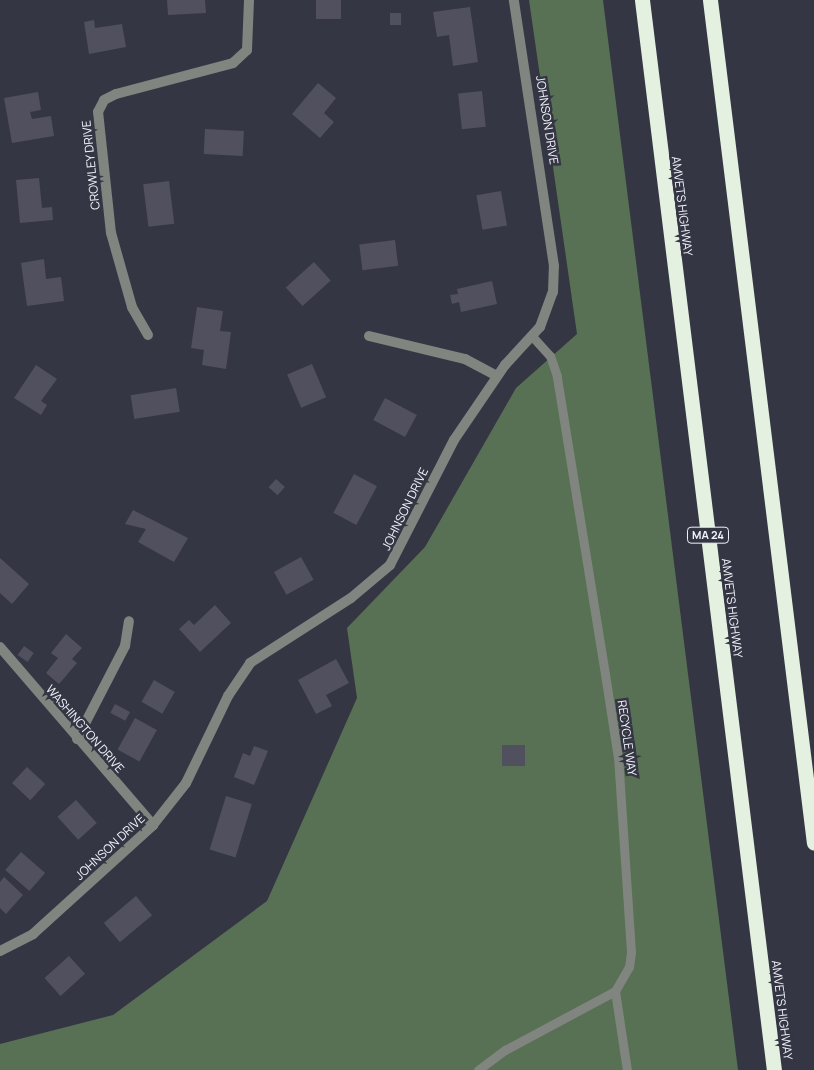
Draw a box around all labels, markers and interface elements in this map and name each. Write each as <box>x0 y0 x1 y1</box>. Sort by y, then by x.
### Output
street label: JOHNSON DRIVE <box>533 74 561 166</box>
street label: CROWLEY DRIVE <box>79 119 103 211</box>
street label: AMVETS HIGHWAY <box>669 155 695 257</box>
street label: JOHNSON DRIVE <box>379 465 431 553</box>
road number: MA 24 <box>687 526 729 544</box>
street label: AMVETS HIGHWAY <box>719 557 745 659</box>
street label: WASHINGTON DRIVE <box>43 682 127 776</box>
street label: RECYCLE WAY <box>615 699 639 777</box>
street label: JOHNSON DRIVE <box>72 811 148 883</box>
street label: AMVETS HIGHWAY <box>769 959 795 1061</box>

